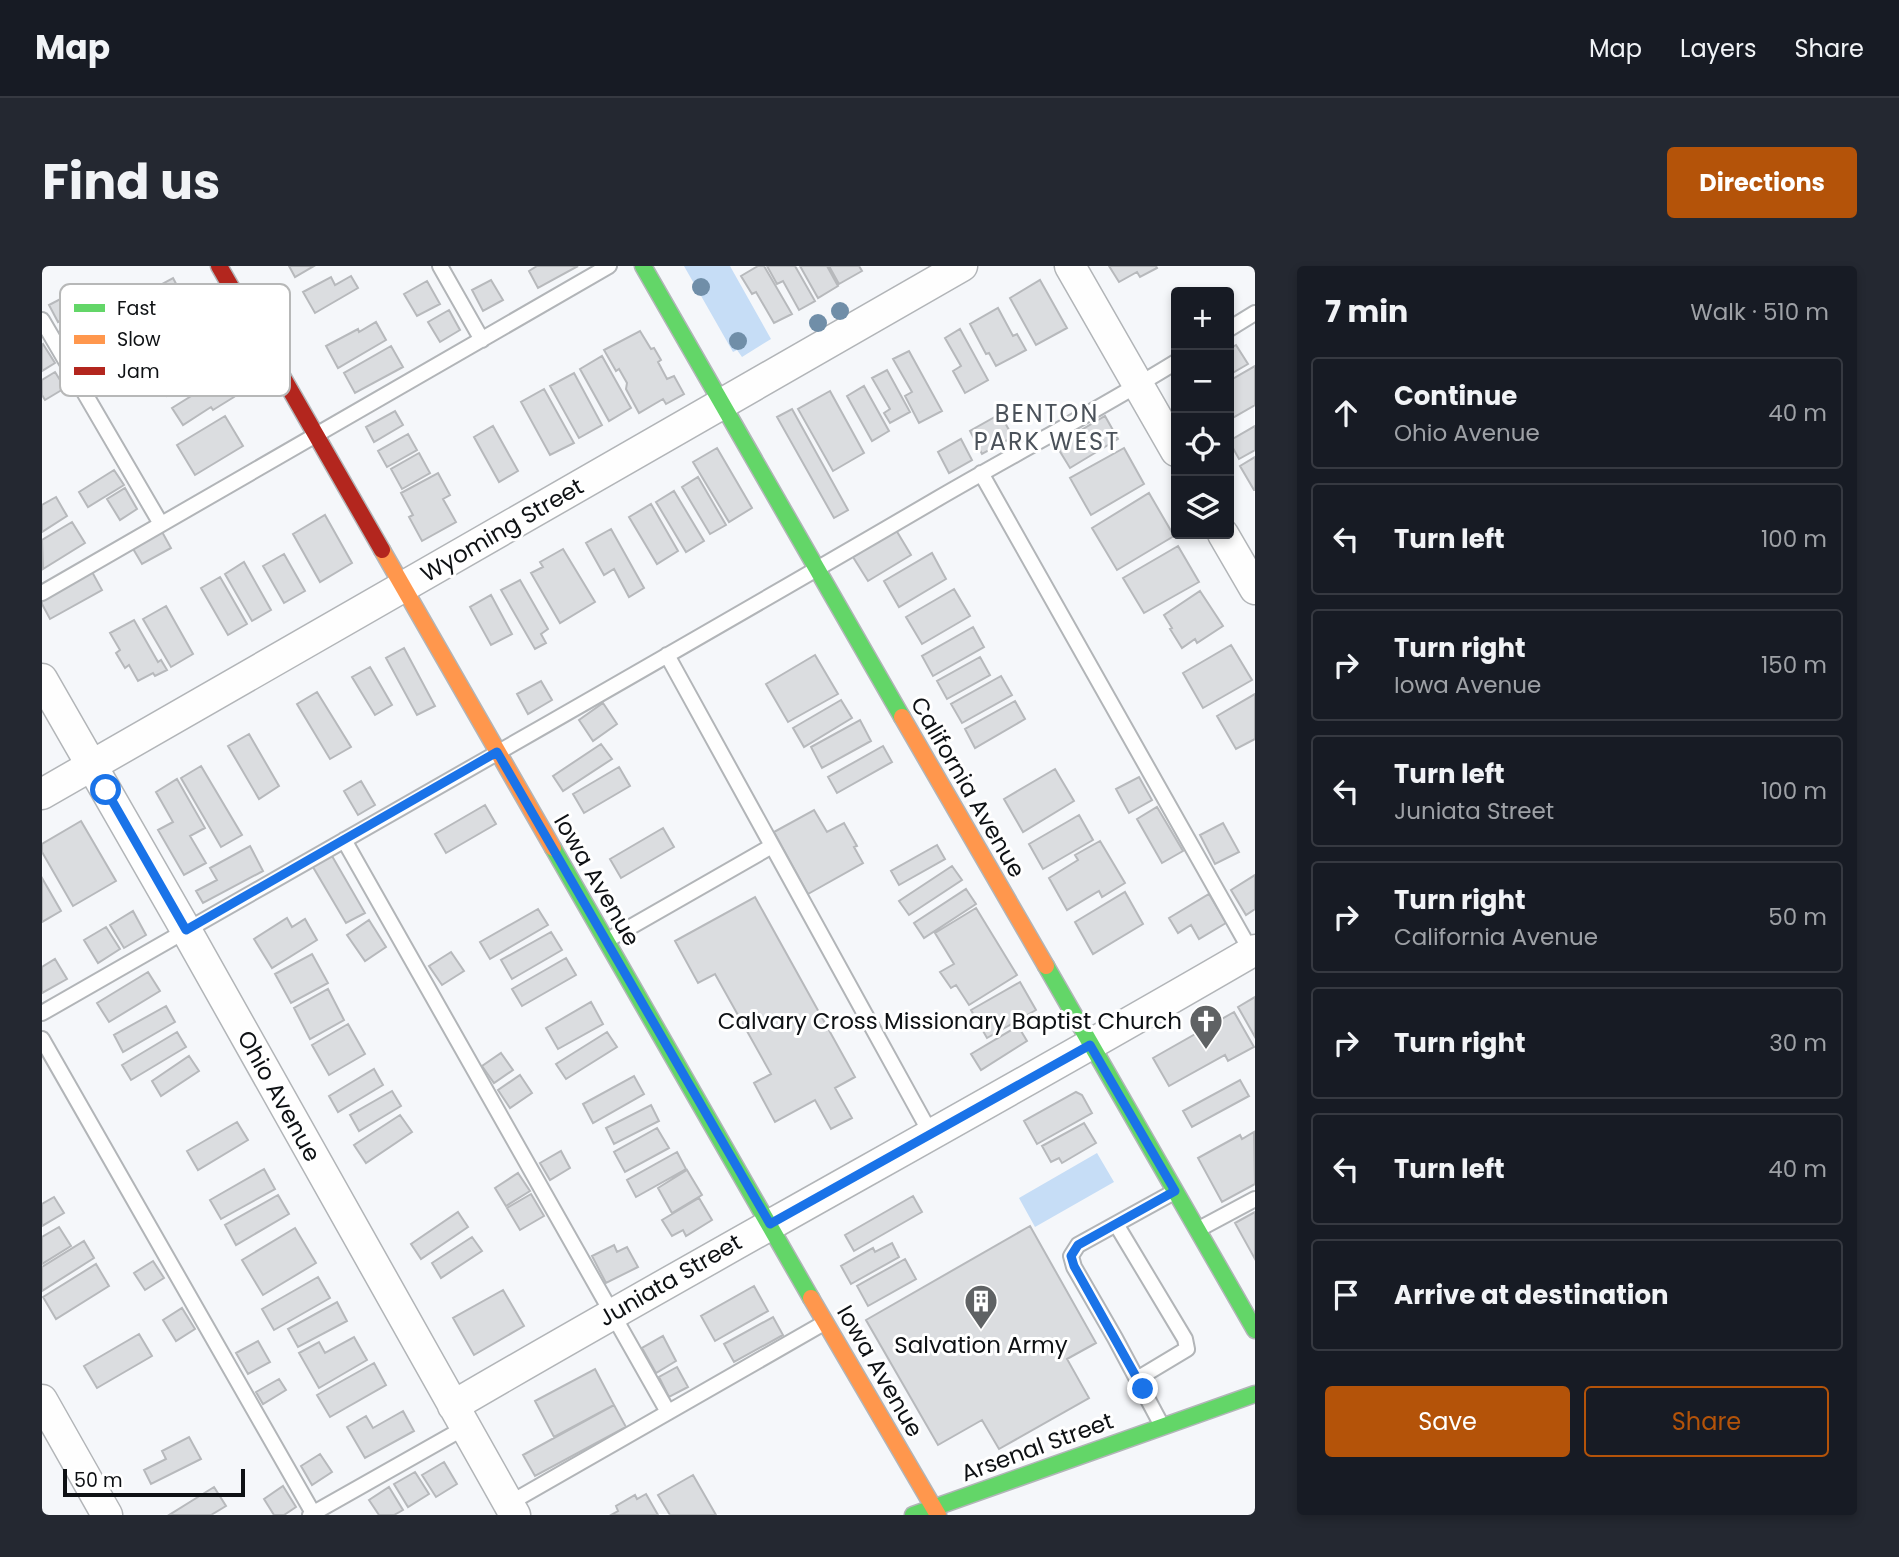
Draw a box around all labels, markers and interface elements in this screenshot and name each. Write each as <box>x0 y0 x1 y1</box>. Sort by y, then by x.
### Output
text: Map <box>35 24 110 71</box>
text: Map <box>1589 32 1642 65</box>
text: Layers <box>1680 32 1756 65</box>
text: Share <box>1794 32 1864 65</box>
button: Directions <box>1667 147 1857 218</box>
text: Find us <box>42 148 220 216</box>
legend <box>60 284 290 396</box>
map controls <box>1171 287 1234 539</box>
button: + <box>1171 287 1234 350</box>
text: 7 min <box>1325 290 1408 333</box>
text: Fast <box>117 295 156 322</box>
text: Walk · 510 m <box>1690 296 1829 328</box>
text: Slow <box>117 326 161 353</box>
button: − <box>1171 350 1234 413</box>
text: Jam <box>117 358 159 385</box>
text: Continue <box>1394 378 1517 414</box>
icon: ahead <box>1327 394 1365 432</box>
district label: BENTON PARK WEST <box>974 397 1120 458</box>
text: 40 m <box>1768 397 1827 429</box>
button: locate <box>1171 413 1234 476</box>
text: Ohio Avenue <box>1394 417 1540 449</box>
street label: Wyoming Street <box>415 470 589 590</box>
button: layers <box>1171 476 1234 539</box>
icon: left <box>1327 520 1365 558</box>
text: Turn left <box>1394 521 1505 557</box>
text: 100 m <box>1761 523 1827 555</box>
text: Turn right <box>1394 630 1526 666</box>
icon: right <box>1327 646 1365 684</box>
text: 150 m <box>1761 649 1827 681</box>
text: Iowa Avenue <box>1394 669 1541 701</box>
street label: California Avenue <box>903 691 1033 883</box>
text: Turn left <box>1394 756 1505 792</box>
icon: left <box>1327 772 1365 810</box>
route start <box>90 774 121 805</box>
text: 100 m <box>1761 775 1827 807</box>
text: Juniata Street <box>1394 795 1554 827</box>
street label: Iowa Avenue <box>546 808 648 952</box>
text: Turn right <box>1394 882 1526 918</box>
icon: right <box>1327 898 1365 936</box>
text: 50 m <box>1768 901 1827 933</box>
text: California Avenue <box>1394 921 1598 953</box>
church icon: Calvary Cross Missionary Baptist Church <box>1187 1002 1225 1051</box>
place label: Calvary Cross Missionary Baptist Church <box>718 1005 1182 1037</box>
icon: right <box>1327 1024 1365 1062</box>
street label: Ohio Avenue <box>230 1025 328 1167</box>
text: Turn right <box>1394 1025 1526 1061</box>
text: 30 m <box>1769 1027 1827 1059</box>
icon: left <box>1327 1150 1365 1188</box>
text: Turn left <box>1394 1151 1505 1187</box>
text: 40 m <box>1768 1153 1827 1185</box>
street label: Juniata Street <box>593 1226 747 1334</box>
icon: arrive <box>1327 1276 1365 1314</box>
text: Arrive at destination <box>1394 1277 1669 1313</box>
building icon: Salvation Army <box>962 1282 1000 1331</box>
street label: Iowa Avenue <box>829 1299 931 1443</box>
place label: Salvation Army <box>894 1329 1068 1361</box>
route end <box>1127 1373 1158 1404</box>
button: Save <box>1325 1386 1570 1457</box>
button: Share <box>1584 1386 1829 1457</box>
street label: Arsenal Street <box>956 1405 1118 1489</box>
scale bar <box>63 1466 245 1498</box>
text: 50 m <box>74 1467 123 1494</box>

